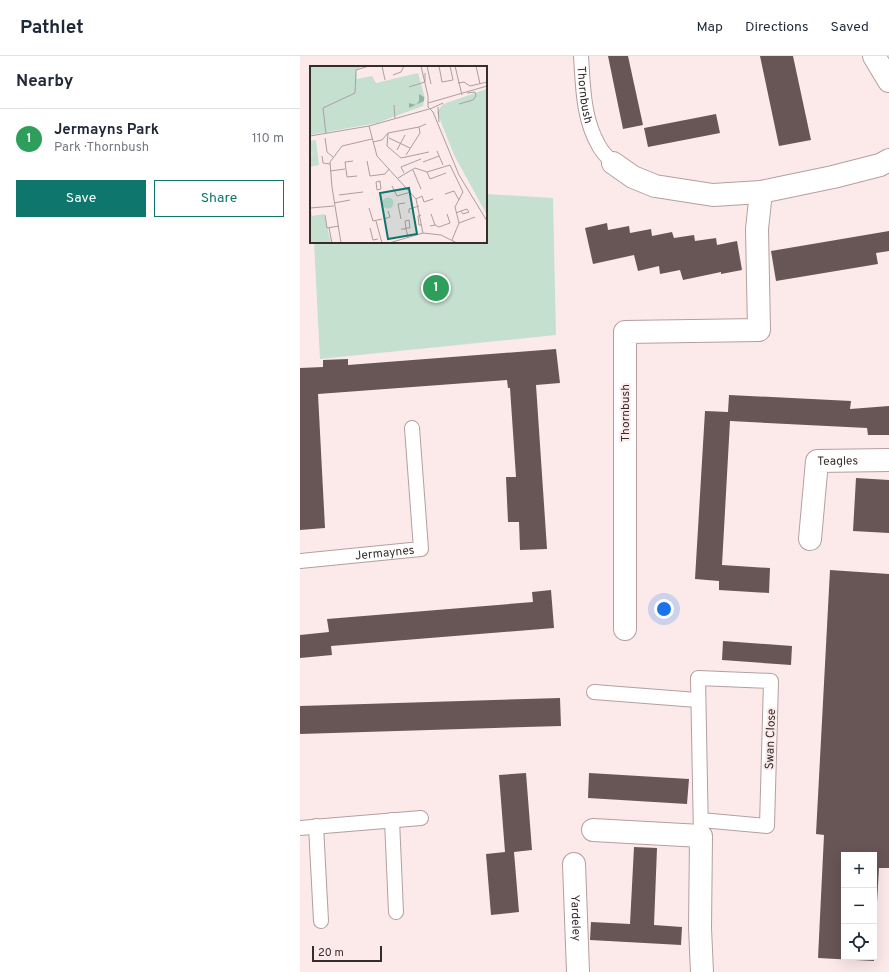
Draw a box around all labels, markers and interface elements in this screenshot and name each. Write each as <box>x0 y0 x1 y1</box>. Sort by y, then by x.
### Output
text: Pathlet <box>20 16 84 40</box>
text: Map <box>697 19 723 36</box>
text: Directions <box>745 19 809 36</box>
text: Saved <box>831 19 869 36</box>
inset map <box>310 66 487 243</box>
street label: Thornbush <box>573 66 596 126</box>
text: Nearby <box>16 71 73 93</box>
text: Jermayns Park <box>54 121 159 140</box>
text: 1 <box>26 131 32 147</box>
text: 110 m <box>252 131 284 147</box>
text: Park · Thornbush <box>54 140 149 156</box>
button: Save <box>16 180 146 217</box>
button: Share <box>154 180 284 217</box>
pin: 1 <box>423 273 449 303</box>
street label: Thornbush <box>618 384 634 442</box>
street label: Teagles <box>817 453 858 470</box>
street label: Jermaynes <box>354 543 415 565</box>
your location <box>654 599 674 619</box>
street label: Swan Close <box>762 708 780 770</box>
map controls <box>841 852 877 960</box>
button: + <box>841 852 877 888</box>
button: − <box>841 888 877 924</box>
street label: Yardeley <box>566 894 584 942</box>
button: locate <box>841 924 877 960</box>
scale bar <box>312 944 382 963</box>
text: 20 m <box>318 946 344 960</box>

